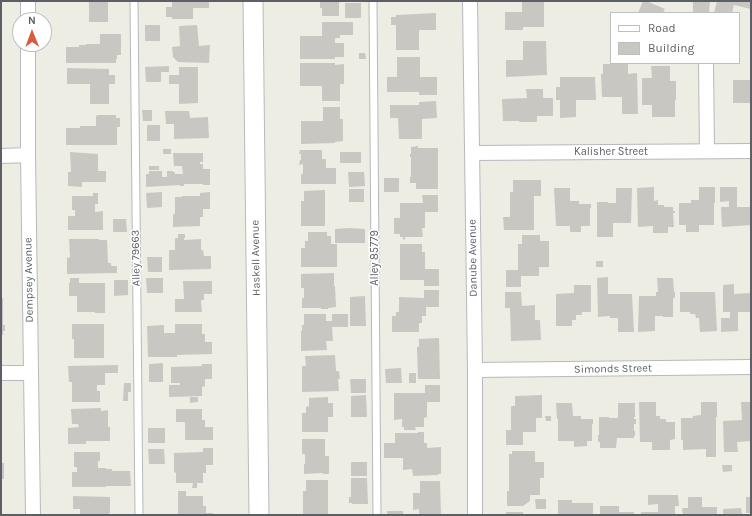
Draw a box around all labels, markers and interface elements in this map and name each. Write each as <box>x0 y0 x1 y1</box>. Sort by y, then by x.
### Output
north arrow <box>12 12 52 52</box>
legend <box>610 12 740 64</box>
text: N <box>28 14 36 27</box>
text: Road <box>648 21 676 35</box>
text: Building <box>648 41 694 55</box>
street label: Kalisher Street <box>574 145 648 159</box>
street label: Danube Avenue <box>466 219 480 297</box>
street label: Haskell Avenue <box>249 220 263 296</box>
street label: Alley 79663 <box>129 230 143 286</box>
street label: Alley 85779 <box>368 230 382 286</box>
street label: Dempsey Avenue <box>22 237 36 323</box>
street label: Simonds Street <box>574 362 652 376</box>

